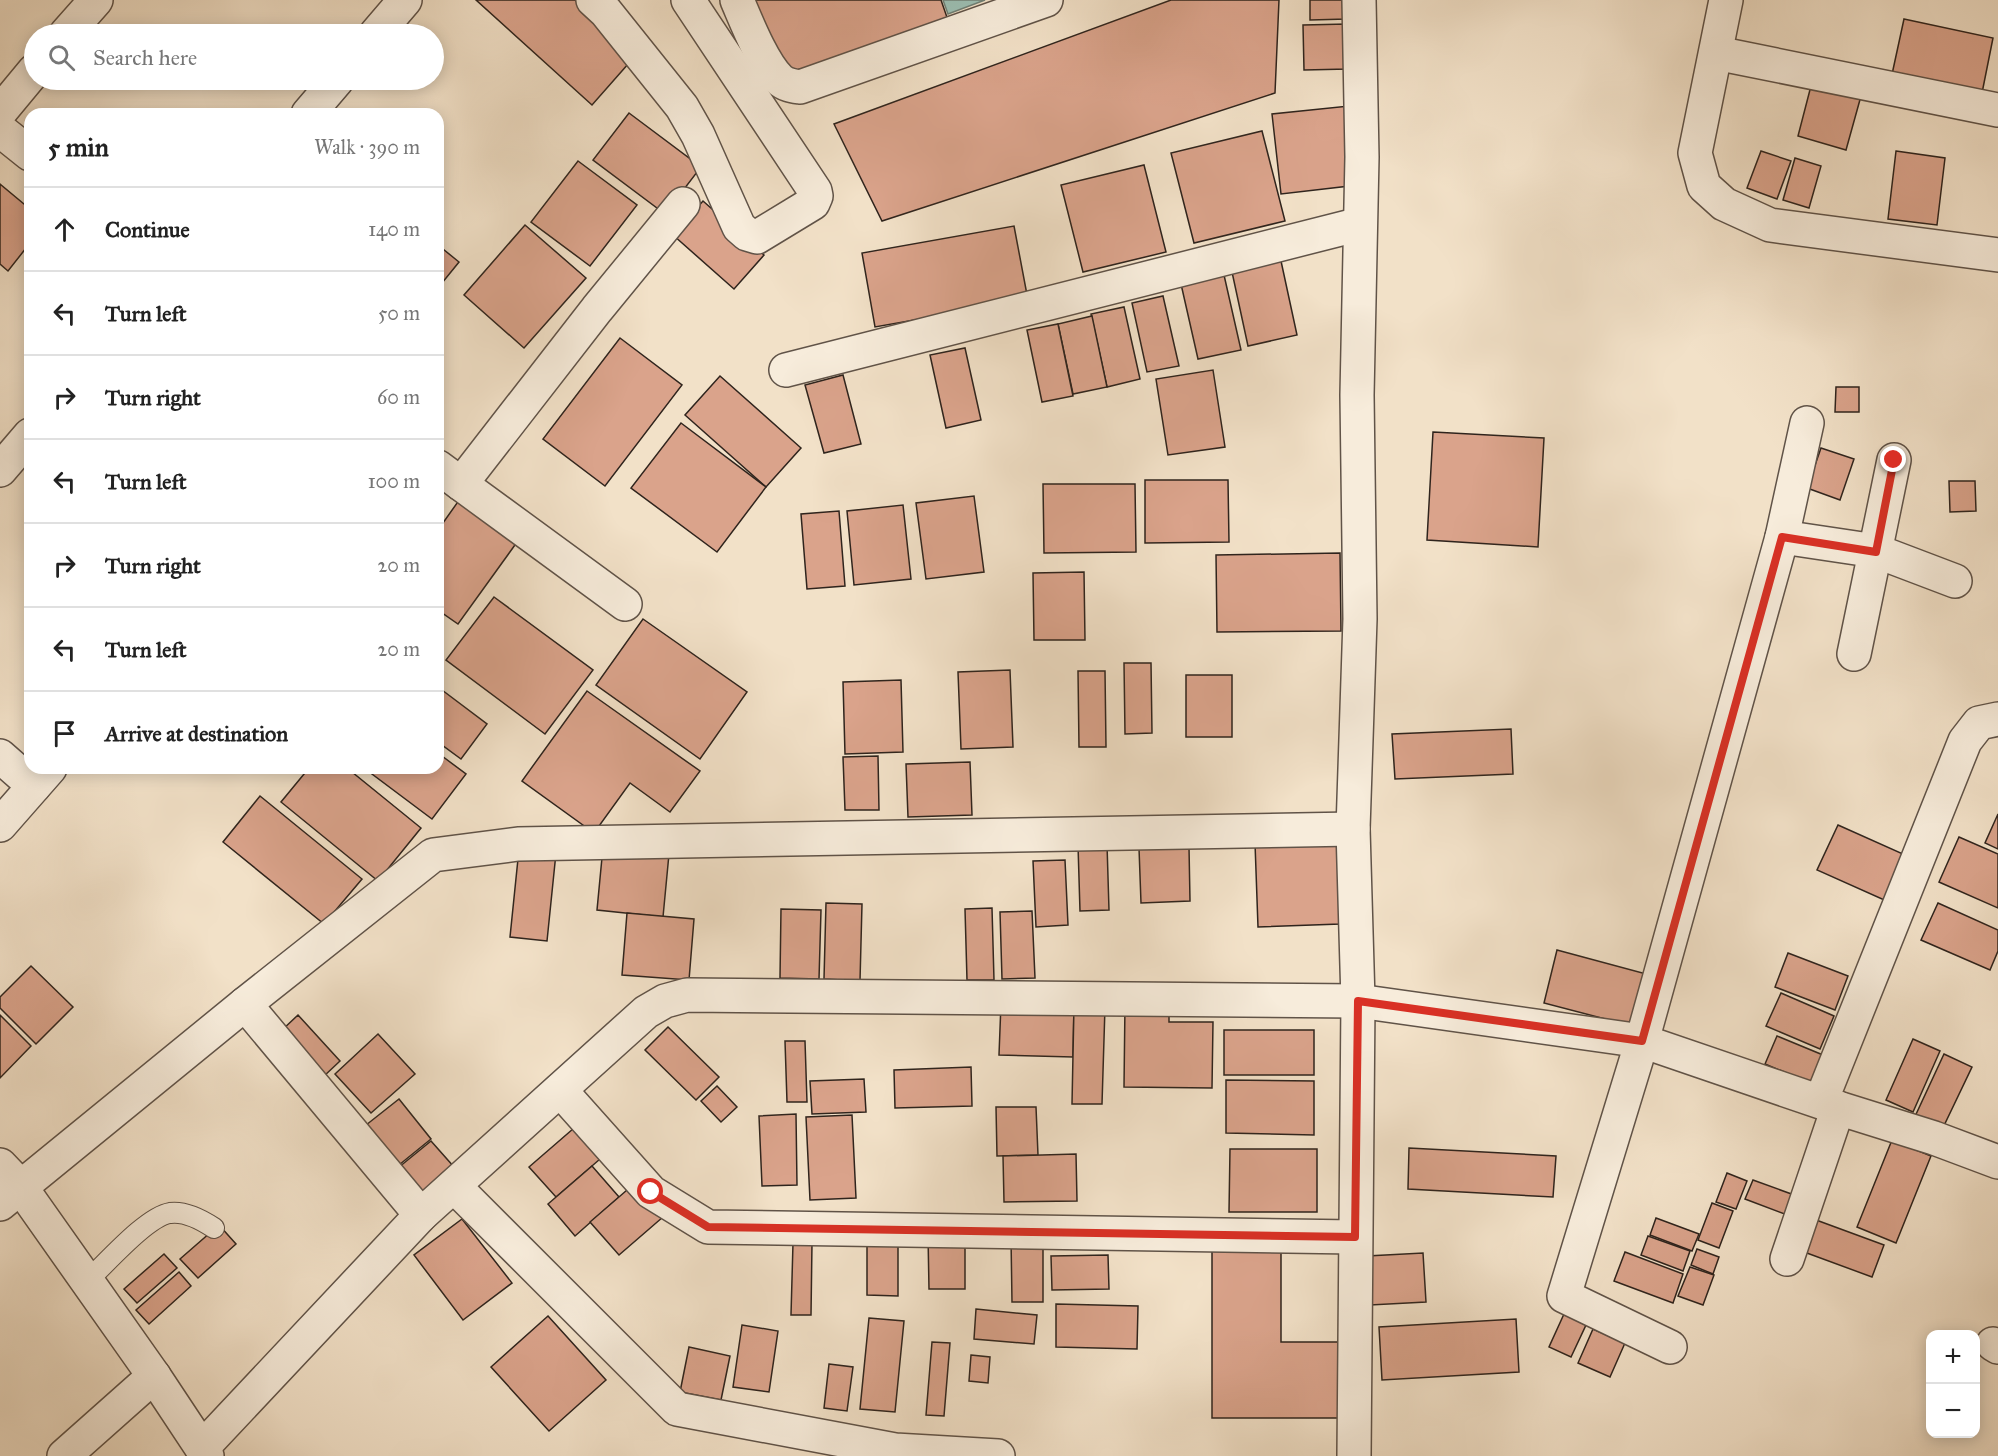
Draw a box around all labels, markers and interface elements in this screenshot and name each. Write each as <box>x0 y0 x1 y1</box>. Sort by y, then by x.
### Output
search box <box>24 24 444 90</box>
icon: search <box>45 41 78 74</box>
text: Search here <box>93 44 197 71</box>
text: 5 min <box>48 131 109 163</box>
text: Walk · 390 m <box>314 135 420 159</box>
icon: ahead <box>48 213 81 246</box>
text: Continue <box>105 216 190 243</box>
text: 140 m <box>368 217 420 241</box>
icon: left <box>48 297 81 330</box>
text: Turn left <box>105 300 187 327</box>
text: 50 m <box>378 301 420 325</box>
icon: right <box>48 381 81 414</box>
text: Turn right <box>105 384 201 411</box>
text: 60 m <box>377 385 420 409</box>
route end <box>1880 446 1906 472</box>
icon: left <box>48 465 81 498</box>
text: Turn left <box>105 468 187 495</box>
text: 100 m <box>368 469 420 493</box>
icon: right <box>48 549 81 582</box>
text: Turn right <box>105 552 201 579</box>
text: 20 m <box>377 553 420 577</box>
icon: left <box>48 633 81 666</box>
text: Turn left <box>105 636 187 663</box>
text: 20 m <box>377 637 420 661</box>
icon: arrive <box>48 717 81 750</box>
text: Arrive at destination <box>105 720 288 747</box>
route start <box>637 1178 663 1204</box>
map controls <box>1926 1330 1980 1438</box>
button: + <box>1926 1330 1980 1384</box>
button: − <box>1926 1384 1980 1438</box>

